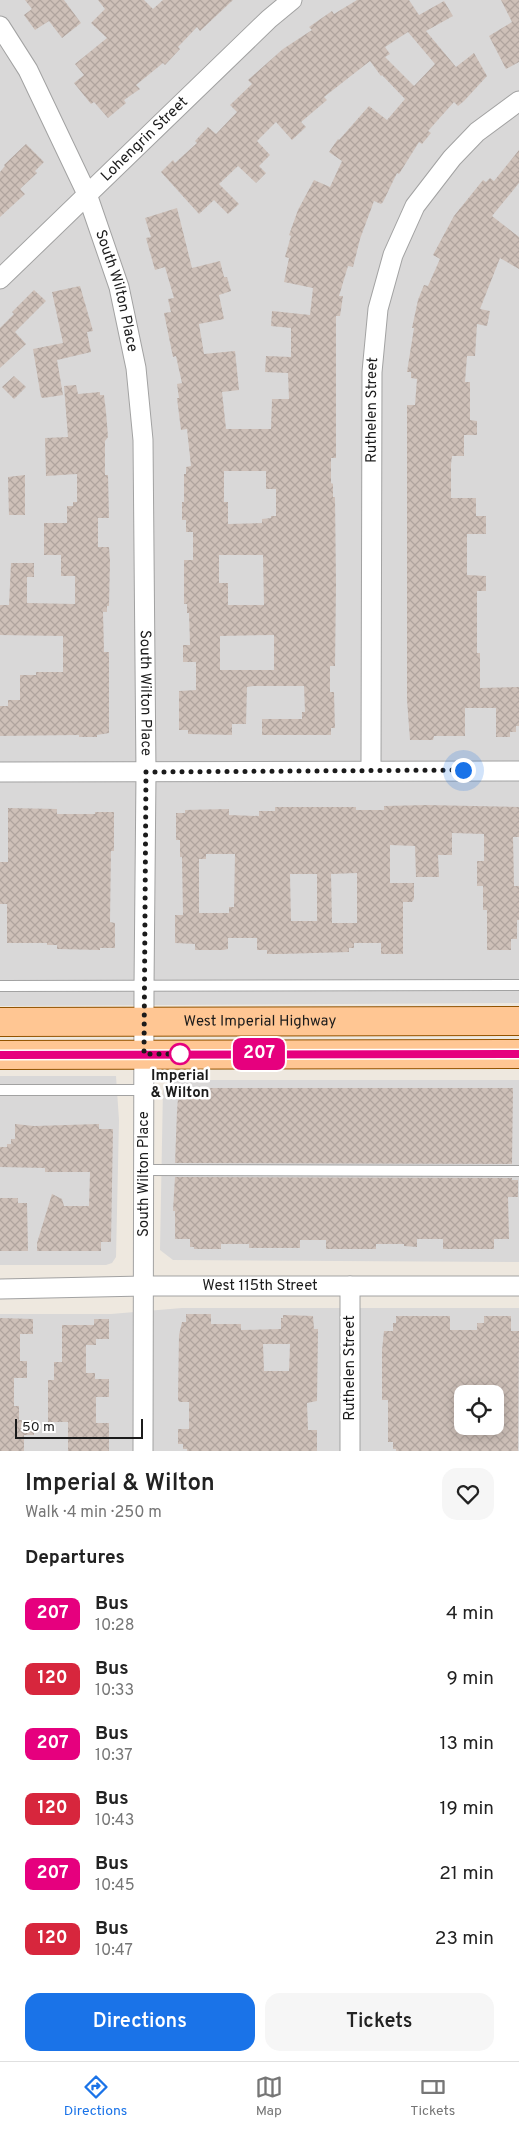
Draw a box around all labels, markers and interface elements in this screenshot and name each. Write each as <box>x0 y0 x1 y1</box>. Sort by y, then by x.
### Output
street label: Lohengrin Street <box>97 93 192 186</box>
street label: South Wilton Place <box>91 227 142 354</box>
street label: Ruthelen Street <box>362 356 383 463</box>
street label: South Wilton Place <box>135 630 155 756</box>
your location <box>451 758 476 783</box>
street label: West Imperial Highway <box>184 1012 336 1031</box>
line badge: 207 <box>230 1038 288 1070</box>
text: 207 <box>243 1042 275 1065</box>
marker: Imperial & Wilton <box>169 1043 191 1065</box>
place label: Imperial & Wilton <box>151 1067 209 1103</box>
street label: South Wilton Place <box>135 1111 154 1237</box>
street label: West 115th Street <box>202 1277 318 1296</box>
street label: Ruthelen Street <box>341 1315 360 1421</box>
map controls <box>454 1385 504 1435</box>
button: locate <box>454 1385 504 1435</box>
scale bar <box>15 1416 142 1439</box>
text: 50 m <box>22 1419 55 1436</box>
button: heart <box>442 1468 494 1520</box>
text: Imperial & Wilton <box>25 1469 215 1499</box>
text: Walk · 4 min · 250 m <box>25 1503 162 1523</box>
text: Departures <box>25 1546 125 1570</box>
text: Bus <box>95 1592 129 1616</box>
text: 207 <box>36 1602 69 1625</box>
text: 4 min <box>446 1602 494 1626</box>
text: 10:28 <box>95 1616 134 1636</box>
text: Bus <box>95 1657 129 1681</box>
text: 120 <box>37 1667 68 1690</box>
text: 9 min <box>447 1667 494 1691</box>
text: 10:33 <box>95 1681 134 1701</box>
text: Bus <box>95 1722 129 1746</box>
text: 207 <box>36 1732 69 1755</box>
text: 13 min <box>439 1732 494 1756</box>
text: 10:37 <box>95 1746 133 1766</box>
text: Bus <box>95 1787 129 1811</box>
text: 120 <box>37 1797 68 1820</box>
text: 19 min <box>439 1797 494 1821</box>
text: 10:43 <box>95 1811 134 1831</box>
text: Bus <box>95 1852 129 1876</box>
text: 207 <box>36 1862 69 1885</box>
text: 21 min <box>439 1862 494 1886</box>
text: 10:45 <box>95 1876 135 1896</box>
text: Bus <box>95 1917 129 1941</box>
text: 120 <box>37 1927 68 1950</box>
text: 23 min <box>435 1927 494 1951</box>
text: 10:47 <box>95 1941 133 1961</box>
button: Directions <box>25 1993 255 2051</box>
button: Tickets <box>265 1993 494 2051</box>
tab: Directions <box>64 2073 127 2120</box>
tab: Map <box>255 2073 283 2120</box>
tab: Tickets <box>410 2073 455 2120</box>

